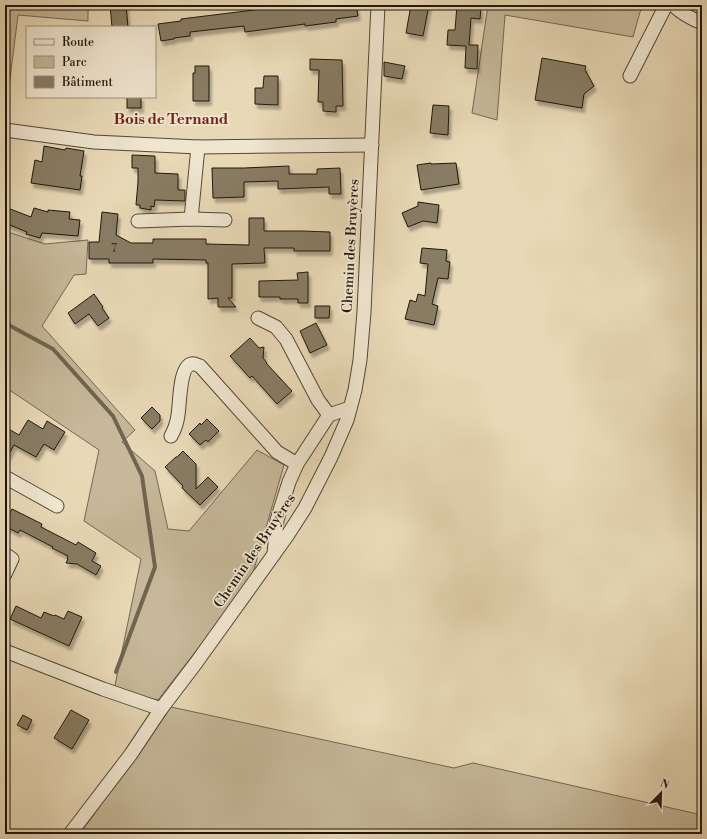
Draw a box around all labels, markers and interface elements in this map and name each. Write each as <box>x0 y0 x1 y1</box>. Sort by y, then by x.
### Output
legend <box>26 26 156 98</box>
text: Route <box>62 35 94 50</box>
text: Parc <box>62 55 87 70</box>
text: Bâtiment <box>61 75 113 90</box>
district label: Bois de Ternand <box>114 110 229 129</box>
street label: Chemin des Bruyères <box>338 179 364 313</box>
house number: 7 <box>111 241 117 256</box>
street label: Chemin des Bruyères <box>210 490 300 612</box>
north arrow <box>641 773 681 813</box>
text: N <box>658 777 672 793</box>

